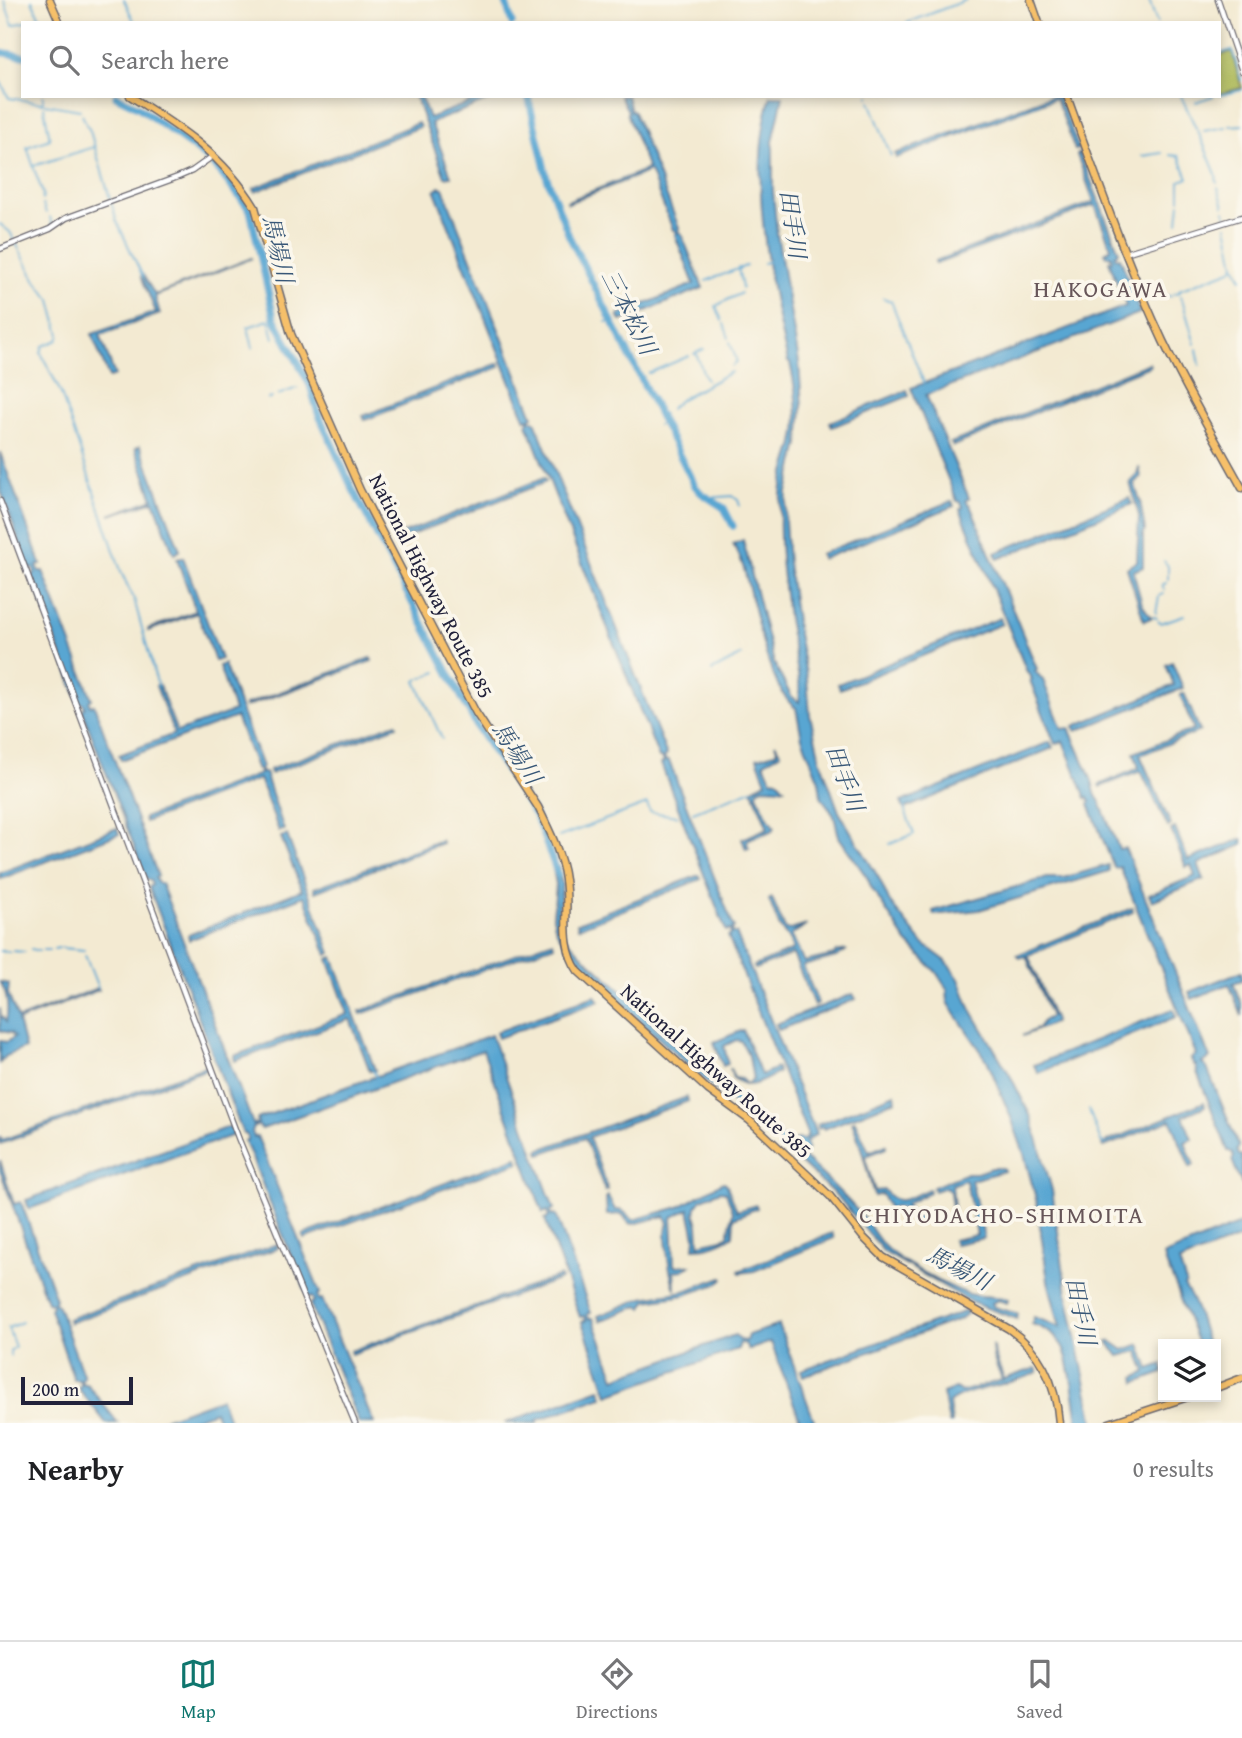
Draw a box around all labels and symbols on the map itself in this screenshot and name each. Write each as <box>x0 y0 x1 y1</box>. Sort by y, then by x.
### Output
water label: 田手川 <box>772 187 815 263</box>
water label: 馬場川 <box>255 212 303 289</box>
water label: 三本松川 <box>594 263 666 363</box>
district label: HAKOGAWA <box>1034 271 1168 306</box>
street label: National Highway Route 385 <box>361 468 502 703</box>
water label: 馬場川 <box>485 715 552 793</box>
water label: 田手川 <box>818 740 874 819</box>
street label: National Highway Route 385 <box>614 976 819 1165</box>
district label: CHIYODACHO-SHIMOITA <box>859 1197 1145 1232</box>
water label: 馬場川 <box>921 1237 1000 1299</box>
water label: 田手川 <box>1058 1274 1105 1351</box>
scale bar <box>21 1374 133 1406</box>

